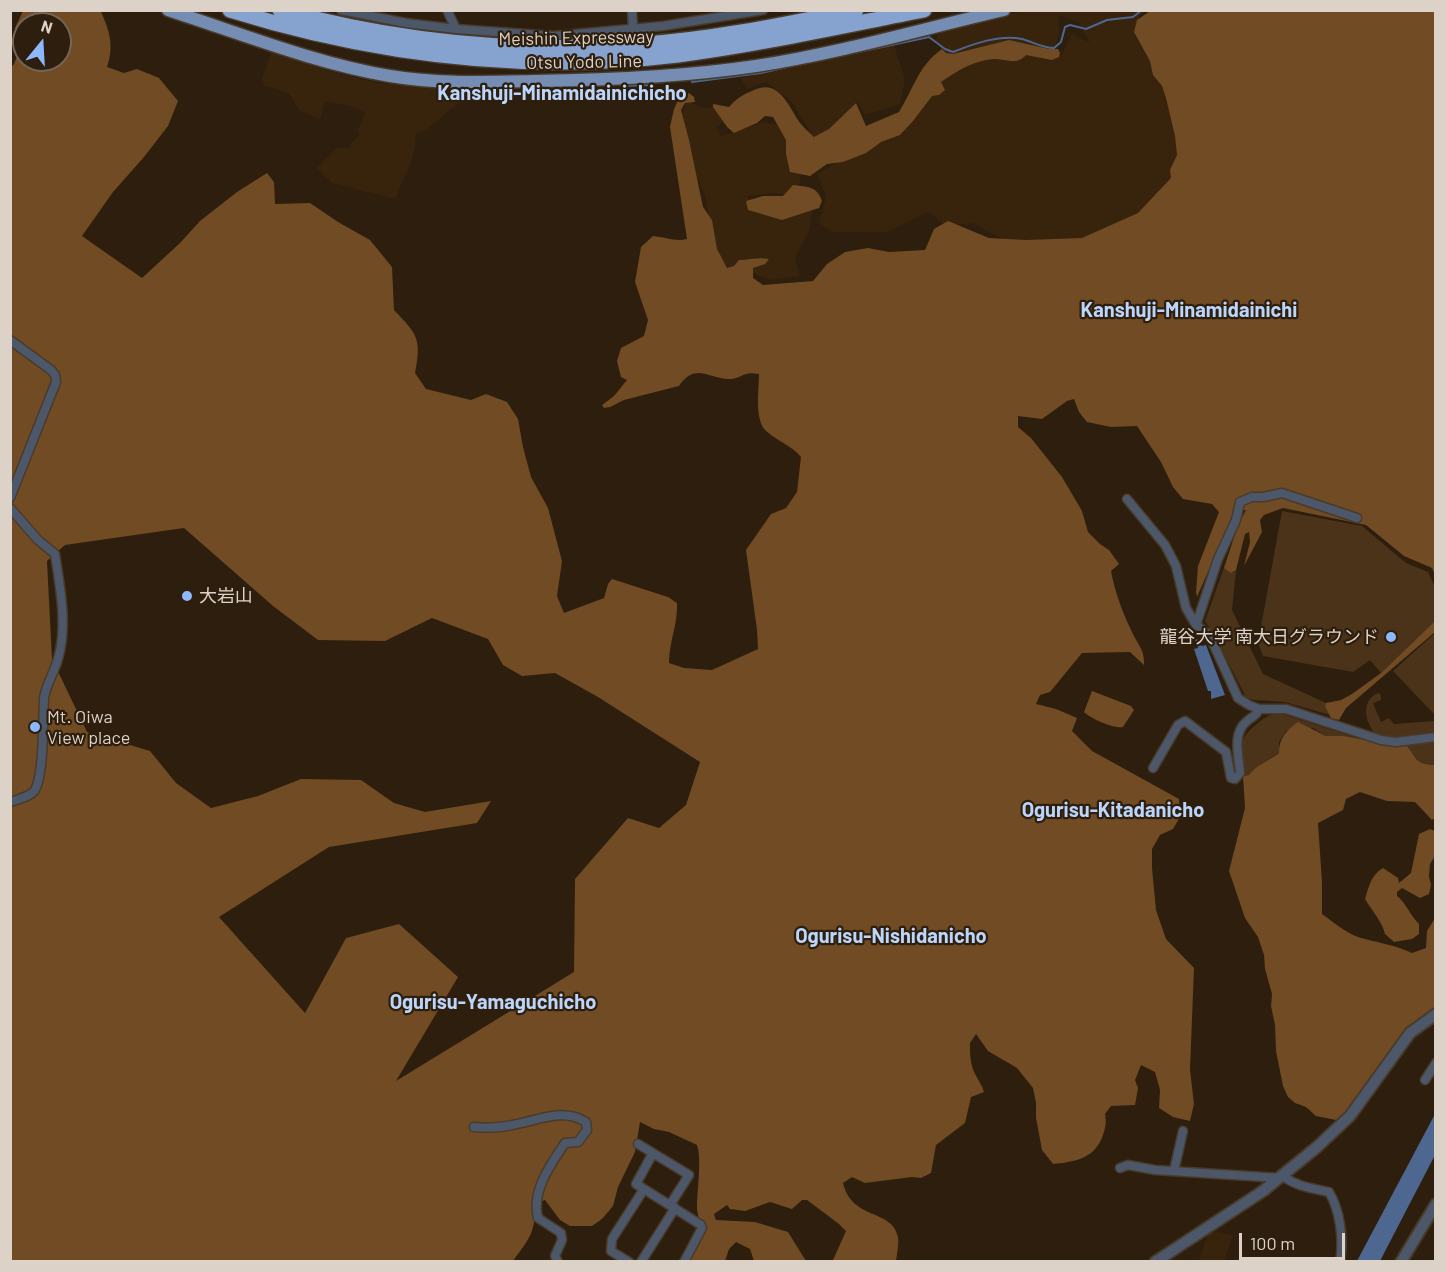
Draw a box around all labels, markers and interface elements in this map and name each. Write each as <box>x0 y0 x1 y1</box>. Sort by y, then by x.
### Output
north arrow <box>12 12 72 72</box>
text: N <box>39 16 55 37</box>
street label: Meishin Expressway <box>498 26 654 50</box>
street label: Otsu Yodo Line <box>526 50 642 74</box>
district label: Kanshuji-Minamidainichicho <box>437 81 687 105</box>
district label: Kanshuji-Minamidainichi <box>1081 298 1297 322</box>
place label: 大岩山 <box>199 585 253 607</box>
marker: 大岩山 <box>180 589 194 603</box>
place label: 龍谷大学 南大日グラウンド <box>1159 626 1379 648</box>
marker: 龍谷大学 南大日グラウンド <box>1384 630 1398 644</box>
place label: Mt. Oiwa View place <box>47 706 130 748</box>
marker: Mt. Oiwa View place <box>28 720 42 734</box>
district label: Ogurisu-Kitadanicho <box>1022 798 1204 822</box>
district label: Ogurisu-Nishidanicho <box>795 924 987 948</box>
district label: Ogurisu-Yamaguchicho <box>390 990 596 1014</box>
scale bar <box>1242 1221 1348 1259</box>
text: 100 m <box>1250 1232 1295 1254</box>

